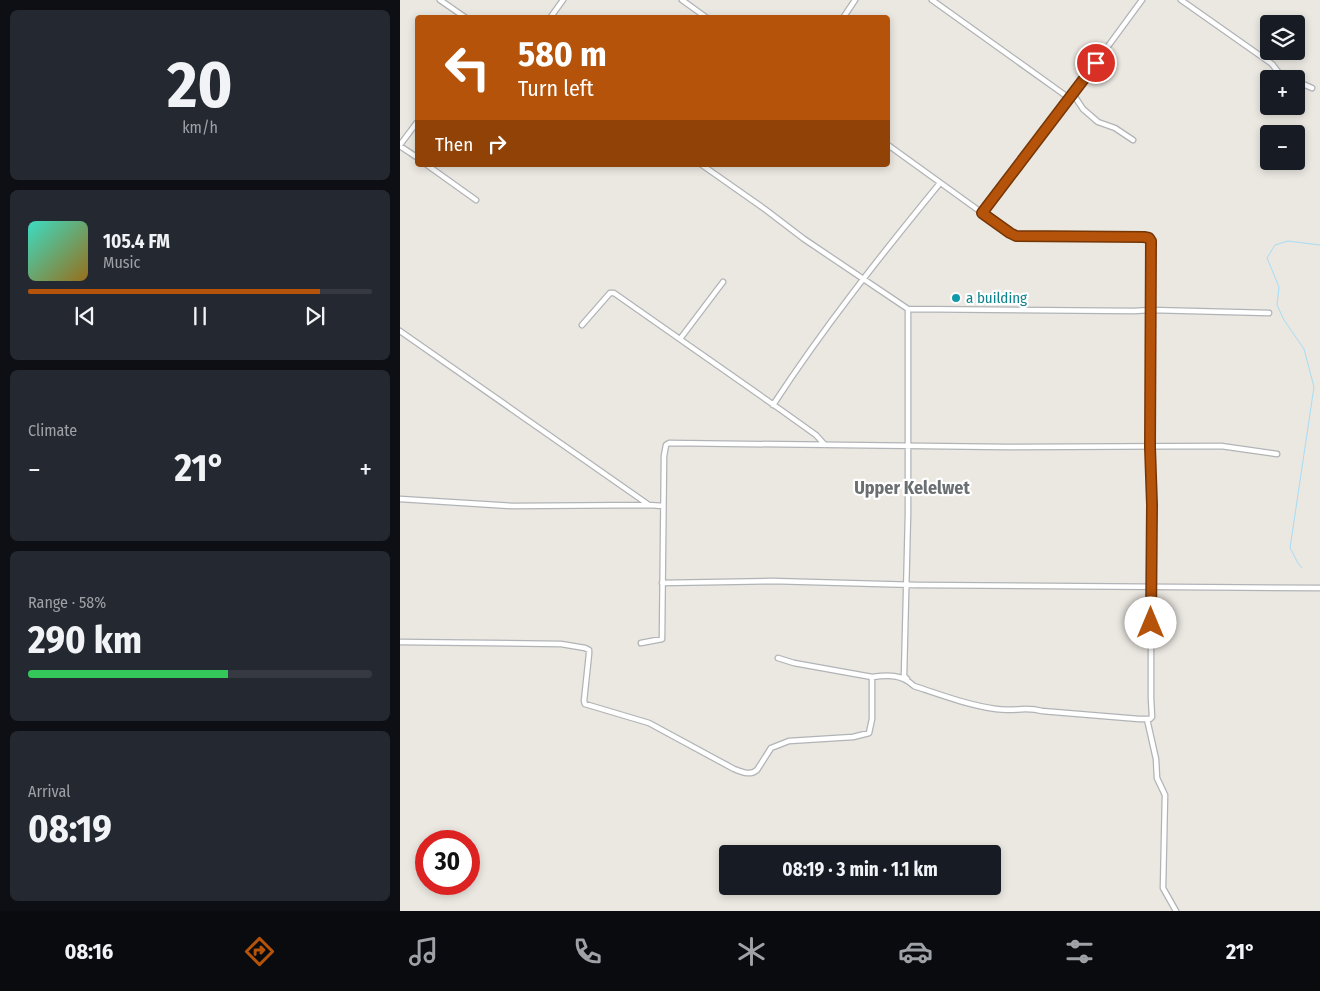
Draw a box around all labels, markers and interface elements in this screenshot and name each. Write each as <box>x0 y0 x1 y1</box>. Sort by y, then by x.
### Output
map controls <box>1260 15 1305 170</box>
button: layers <box>1260 15 1305 60</box>
text: 580 m <box>518 33 607 75</box>
icon: left <box>435 35 500 100</box>
pin <box>1075 42 1117 84</box>
text: 20 <box>167 46 233 124</box>
icon: arrive <box>1082 49 1110 77</box>
button: + <box>1260 70 1305 115</box>
text: Turn left <box>518 75 594 102</box>
text: km/h <box>182 118 218 137</box>
button: − <box>1260 125 1305 170</box>
icon: right <box>483 130 511 158</box>
text: Then <box>435 133 473 156</box>
text: 105.4 FM <box>103 230 170 253</box>
text: Music <box>103 253 140 272</box>
place label: a building <box>966 289 1027 307</box>
marker: a building <box>950 292 962 304</box>
icon: previous <box>71 302 99 330</box>
icon: pause <box>186 302 214 330</box>
icon: next <box>301 302 329 330</box>
text: Climate <box>28 421 77 440</box>
text: 21° <box>175 445 225 491</box>
text: − <box>28 453 41 486</box>
text: + <box>359 453 372 486</box>
district label: Upper Kelelwet <box>854 477 970 499</box>
text: Range · 58% <box>28 593 106 612</box>
position arrow <box>1124 596 1176 648</box>
text: 290 km <box>28 617 142 663</box>
text: Arrival <box>28 782 70 801</box>
text: 08:19 <box>28 806 112 852</box>
speed limit sign: 30 <box>415 830 480 895</box>
text: 08:19 · 3 min · 1.1 km <box>782 858 938 881</box>
icon: directions <box>242 934 277 969</box>
icon: music <box>406 934 441 969</box>
icon: phone <box>570 934 605 969</box>
icon: climate <box>734 934 769 969</box>
icon: car <box>898 934 933 969</box>
icon: filters <box>1062 934 1097 969</box>
text: 08:16 <box>64 938 113 965</box>
text: 21° <box>1226 938 1255 965</box>

